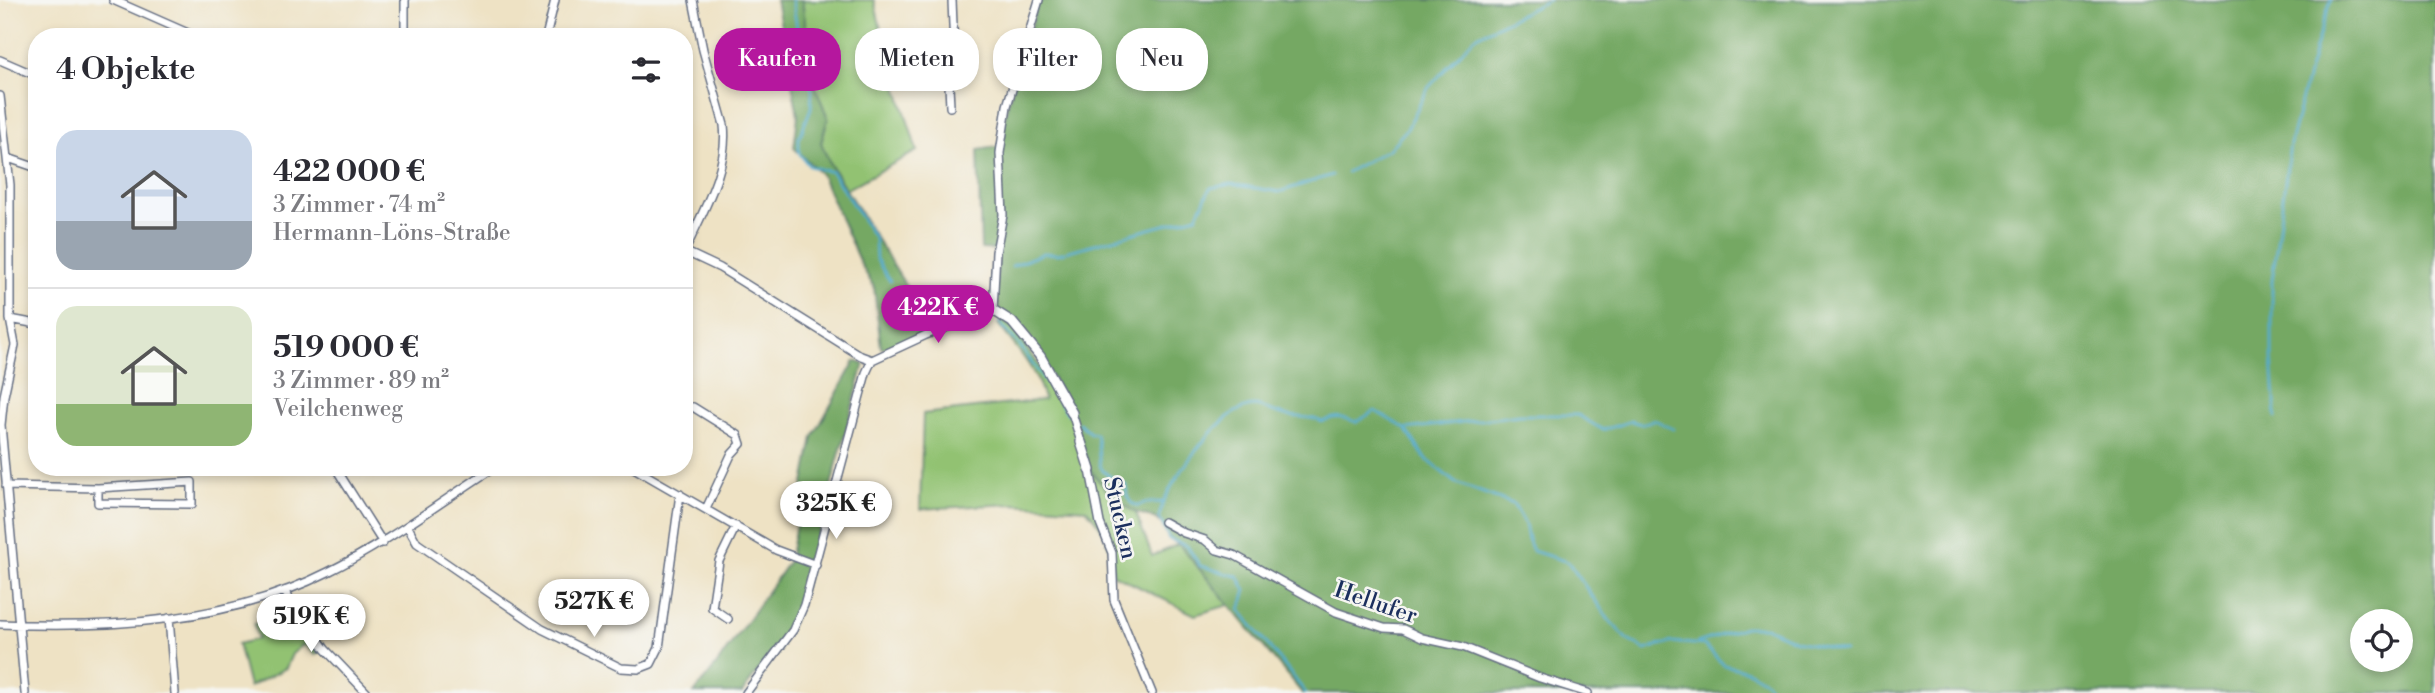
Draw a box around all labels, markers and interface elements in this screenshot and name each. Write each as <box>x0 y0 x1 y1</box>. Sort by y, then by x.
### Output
chip: Kaufen <box>714 28 841 91</box>
chip: Mieten <box>855 28 979 91</box>
chip: Filter <box>993 28 1102 91</box>
chip: Neu <box>1116 28 1208 91</box>
text: 4 Objekte <box>56 51 195 89</box>
icon: filters <box>627 51 665 89</box>
text: 422 000 € <box>273 153 425 191</box>
icon: home <box>112 158 196 242</box>
text: 3 Zimmer · 74 m² <box>273 191 445 219</box>
text: Hermann-Löns-Straße <box>273 219 511 247</box>
pin: 422K € <box>881 286 995 345</box>
text: 422K € <box>897 294 979 322</box>
text: 519 000 € <box>273 329 419 367</box>
icon: home <box>112 334 196 418</box>
text: 3 Zimmer · 89 m² <box>273 367 449 395</box>
text: Veilchenweg <box>273 395 403 423</box>
street label: Stucken <box>1097 475 1143 562</box>
pin: 325K € <box>779 482 893 541</box>
text: 325K € <box>796 490 876 518</box>
street label: Hellufer <box>1330 576 1421 630</box>
pin: 527K € <box>537 580 651 639</box>
text: 527K € <box>554 588 634 616</box>
pin: 519K € <box>254 594 368 654</box>
text: 519K € <box>273 603 349 631</box>
map controls <box>2350 609 2413 672</box>
button: locate <box>2350 609 2413 672</box>

